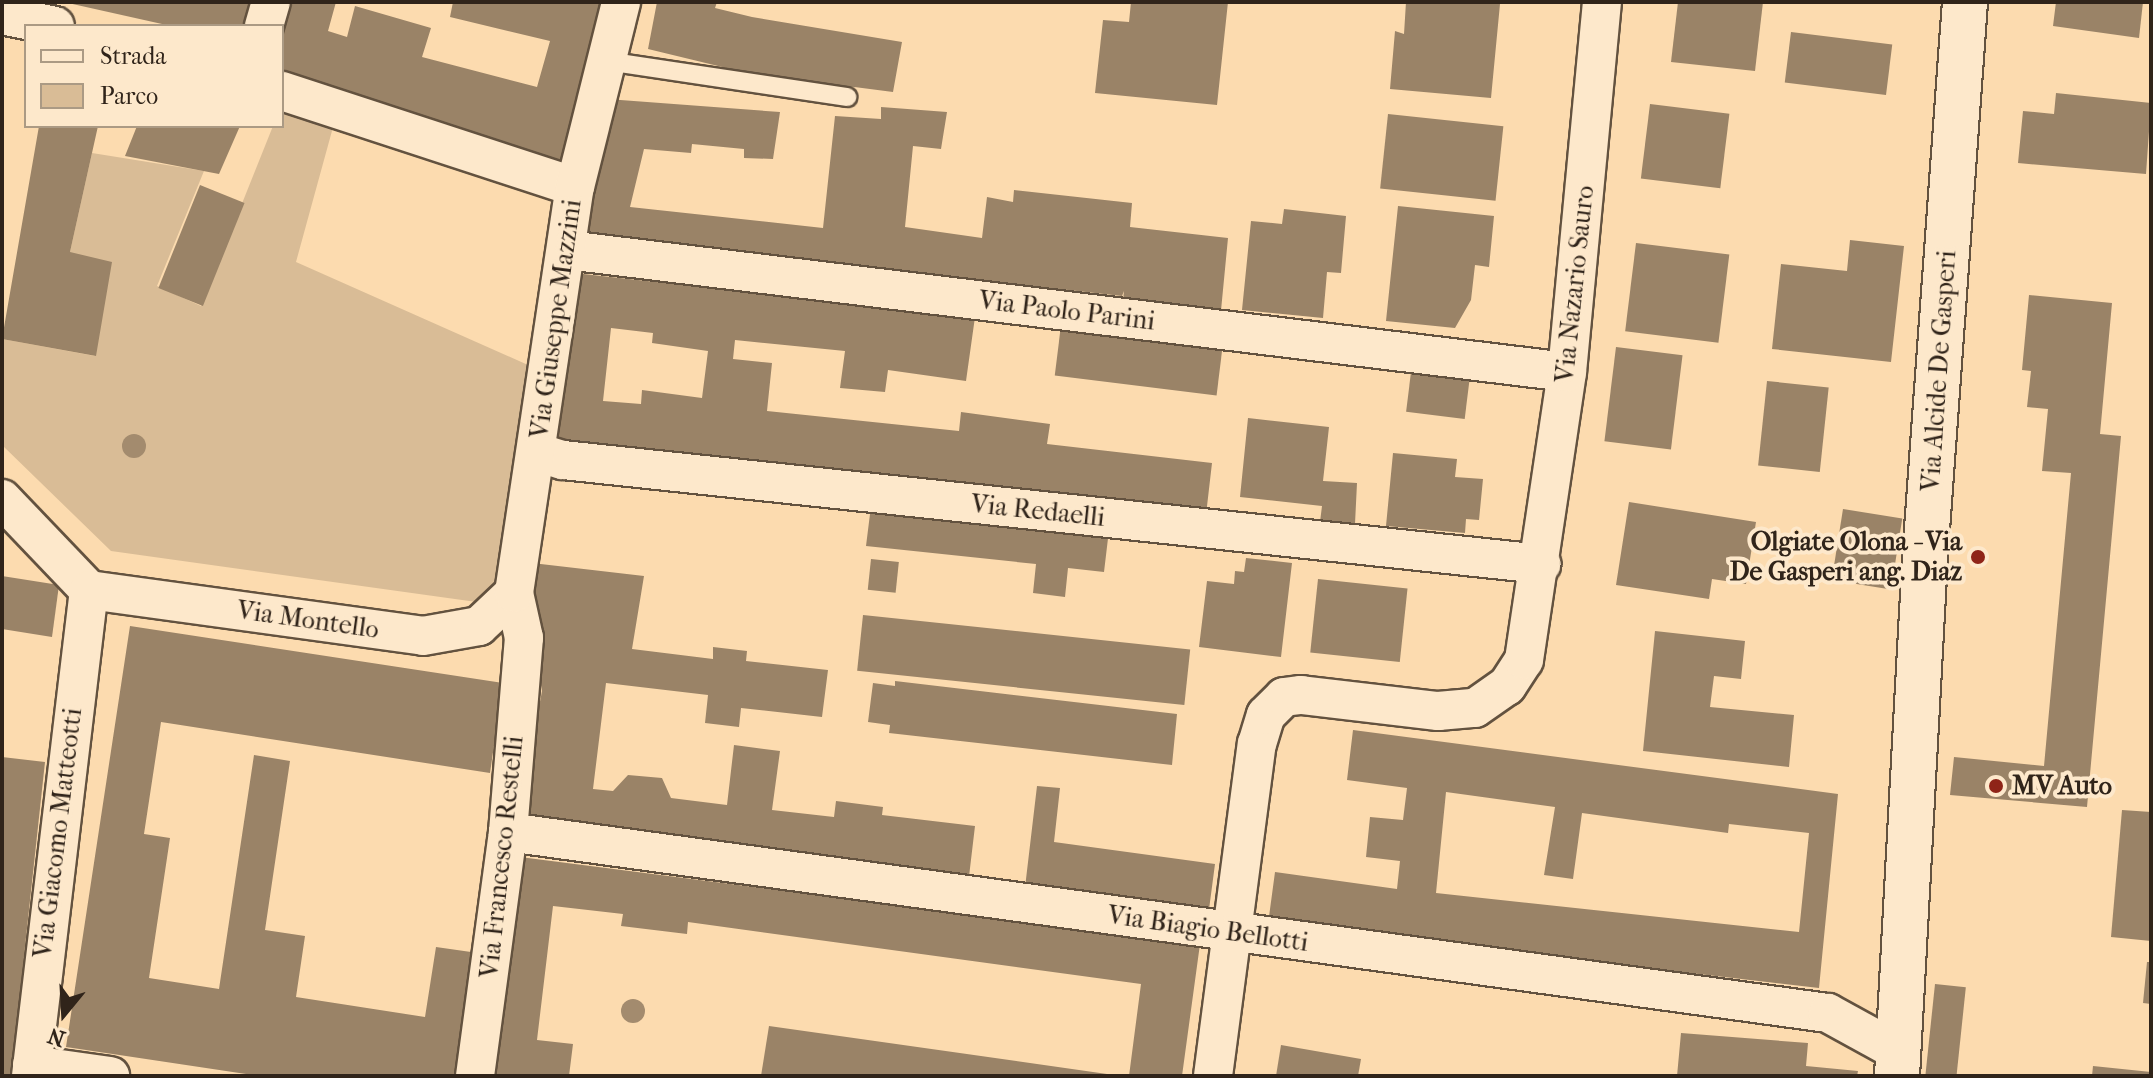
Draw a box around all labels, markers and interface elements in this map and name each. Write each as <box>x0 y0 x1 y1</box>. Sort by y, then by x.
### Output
legend <box>24 24 284 128</box>
text: Strada <box>100 42 166 70</box>
text: Parco <box>100 82 158 110</box>
street label: Via Nazario Sauro <box>1549 184 1601 384</box>
street label: Via Giuseppe Mazzini <box>524 197 588 441</box>
street label: Via Alcide De Gasperi <box>1915 249 1963 493</box>
street label: Via Paolo Parini <box>977 285 1157 337</box>
street label: Via Redaelli <box>969 488 1107 534</box>
place label: Olgiate Olona - Via De Gasperi ang. Diaz <box>1730 526 1962 588</box>
marker: Olgiate Olona - Via De Gasperi ang. Diaz <box>1969 548 1987 566</box>
street label: Via Montello <box>235 595 381 645</box>
street label: Via Giacomo Matteotti <box>27 706 89 960</box>
street label: Via Francesco Restelli <box>474 734 530 980</box>
place label: MV Auto <box>2012 770 2112 802</box>
marker: MV Auto <box>1987 777 2005 795</box>
street label: Via Biagio Bellotti <box>1106 899 1310 959</box>
north arrow <box>24 974 104 1054</box>
text: N <box>45 1022 69 1052</box>

